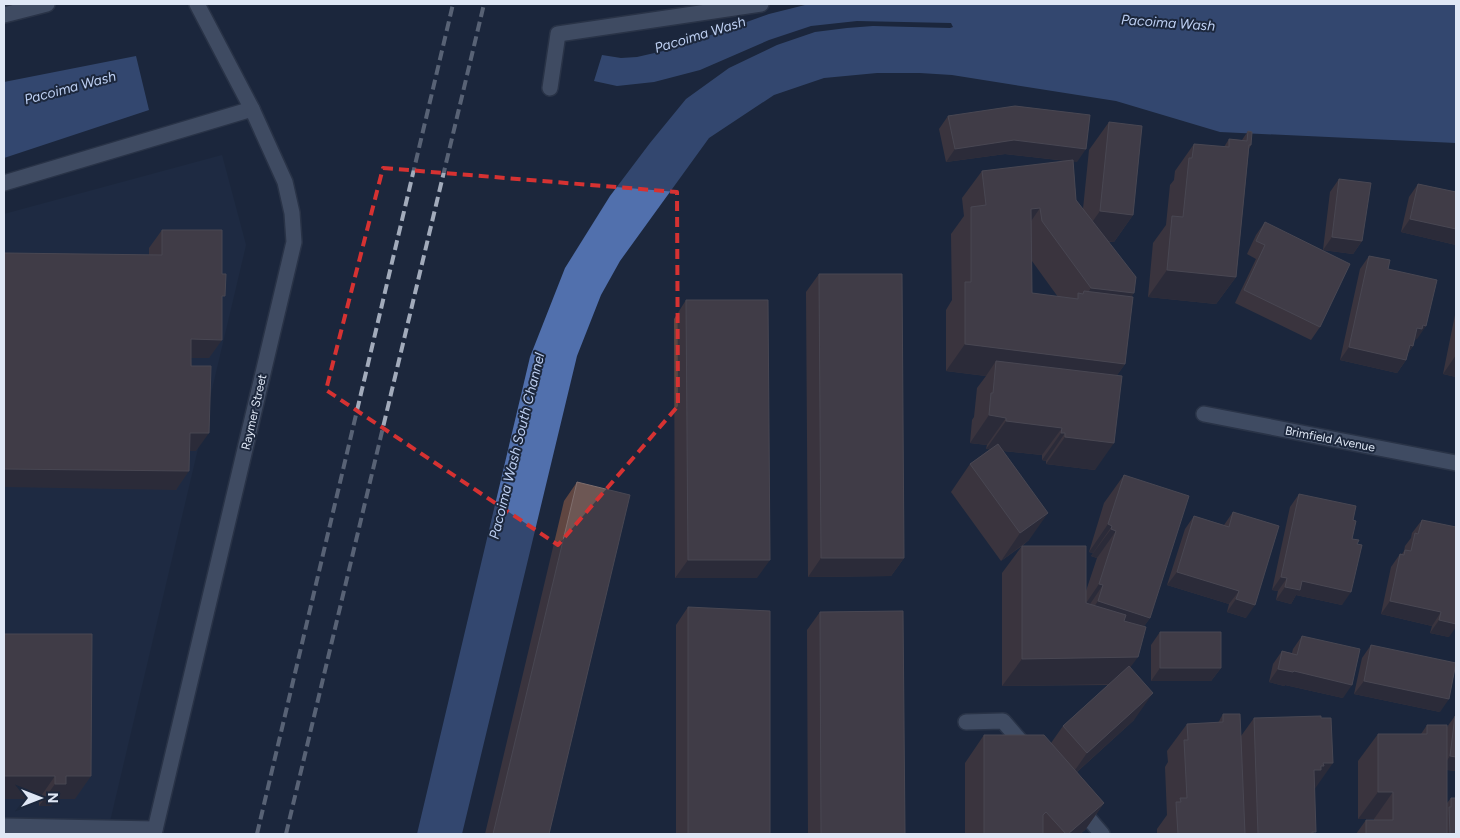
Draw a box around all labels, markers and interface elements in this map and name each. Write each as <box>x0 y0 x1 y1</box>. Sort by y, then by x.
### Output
water label: Pacoima Wash <box>1120 11 1216 35</box>
water label: Pacoima Wash <box>652 13 748 57</box>
water label: Pacoima Wash <box>22 68 118 108</box>
water label: Pacoima Wash South Channel <box>486 350 549 541</box>
street label: Raymer Street <box>238 372 270 451</box>
street label: Brimfield Avenue <box>1284 423 1377 455</box>
north arrow <box>15 773 65 823</box>
text: N <box>44 793 61 803</box>

